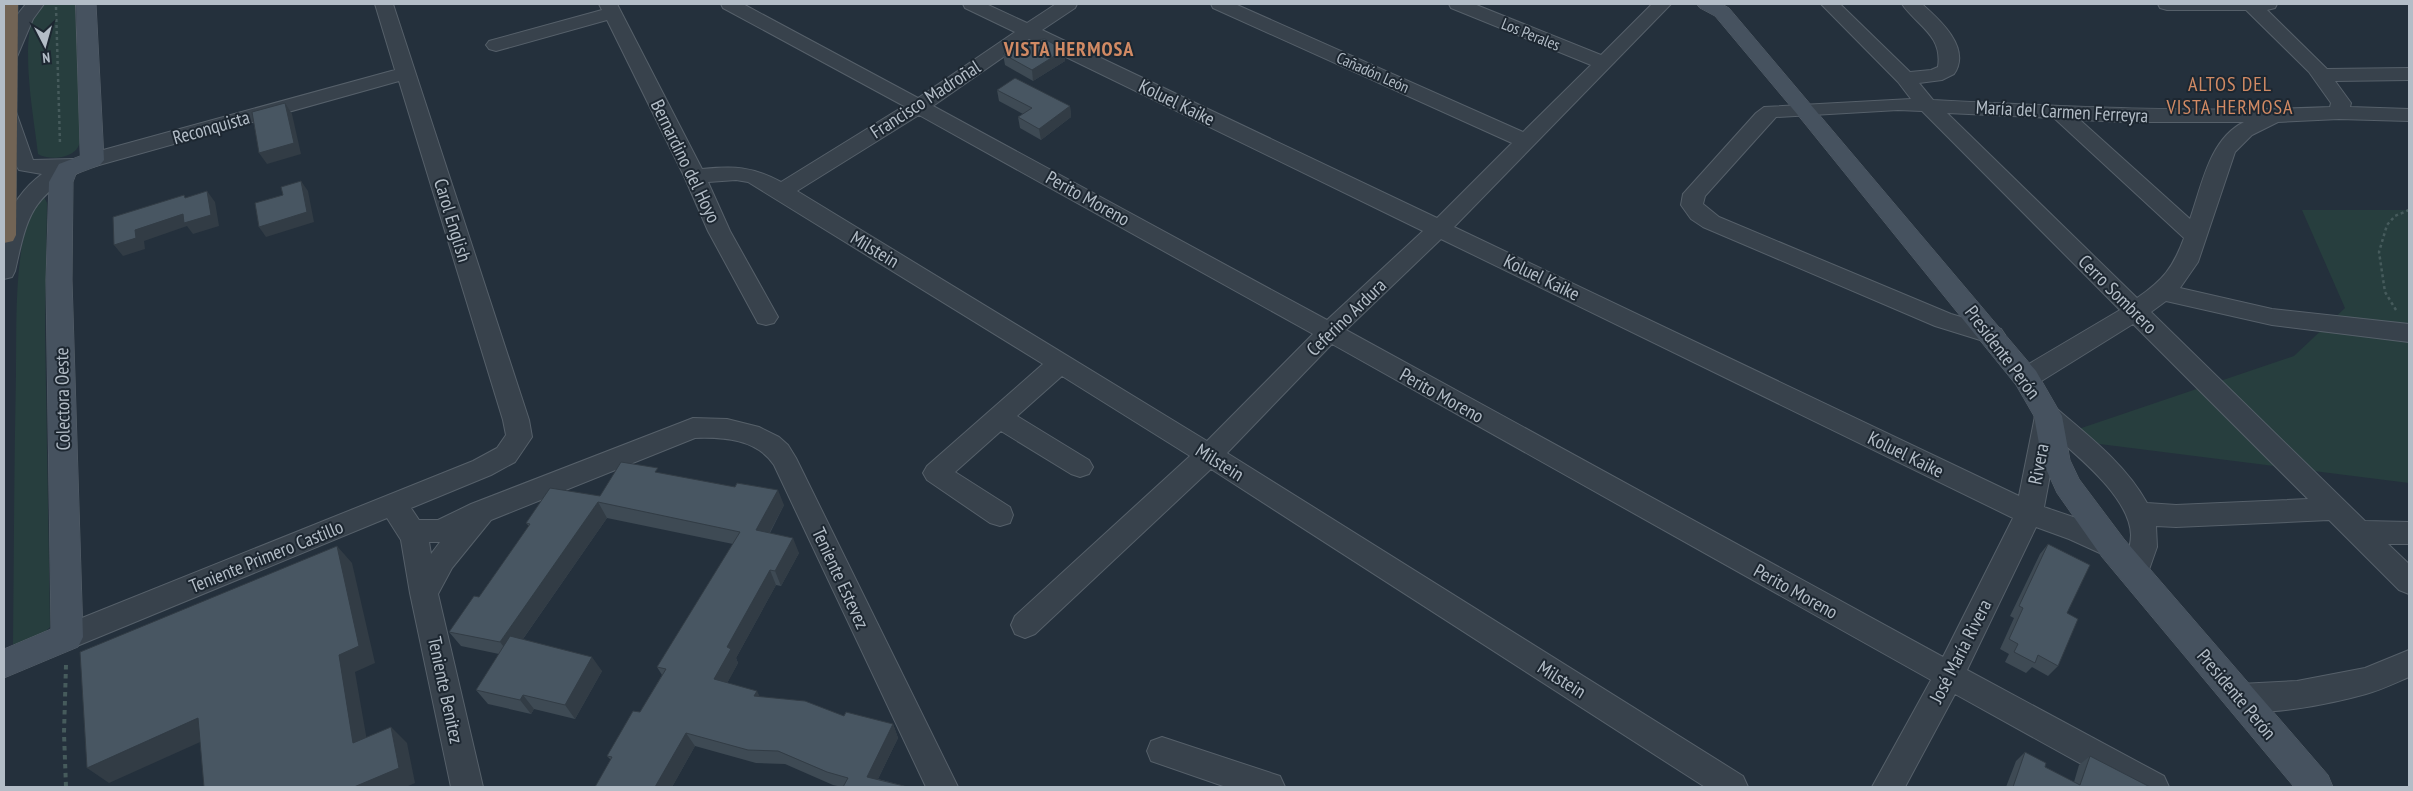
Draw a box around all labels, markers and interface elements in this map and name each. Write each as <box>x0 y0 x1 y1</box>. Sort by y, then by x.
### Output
street label: Los Perales <box>1499 13 1563 55</box>
north arrow <box>20 20 70 70</box>
district label: VISTA HERMOSA <box>1003 36 1134 62</box>
street label: Cañadón León <box>1334 47 1412 97</box>
text: N <box>42 49 51 67</box>
street label: Francisco Madroñal <box>865 54 985 144</box>
district label: ALTOS DEL VISTA HERMOSA <box>2166 71 2294 120</box>
street label: Koluel Kaike <box>1135 73 1219 131</box>
street label: María del Carmen Ferreyra <box>1975 94 2149 128</box>
street label: Bernardino del Hoyo <box>646 95 726 227</box>
street label: Reconquista <box>170 105 252 149</box>
street label: Perito Moreno <box>1042 165 1134 231</box>
street label: Carol English <box>429 175 477 265</box>
street label: Milstein <box>846 225 904 273</box>
street label: Koluel Kaike <box>1500 248 1584 306</box>
street label: Cerro Sombrero <box>2073 249 2163 339</box>
street label: Ceferino Ardura <box>1301 273 1391 361</box>
street label: Presidente Perón <box>1960 301 2046 403</box>
street label: Colectora Oeste <box>49 347 75 451</box>
street label: Perito Moreno <box>1396 362 1488 428</box>
street label: Koluel Kaike <box>1864 425 1948 483</box>
street label: Milstein <box>1191 438 1249 486</box>
street label: Rivera <box>2022 441 2054 487</box>
street label: Teniente Primero Castillo <box>186 514 346 598</box>
street label: Teniente Estevez <box>807 524 875 633</box>
street label: Perito Moreno <box>1750 558 1842 624</box>
street label: José María Rivera <box>1923 595 1996 708</box>
street label: Teniente Benitez <box>423 634 469 746</box>
street label: Presidente Perón <box>2192 644 2282 744</box>
street label: Milstein <box>1533 655 1591 703</box>

